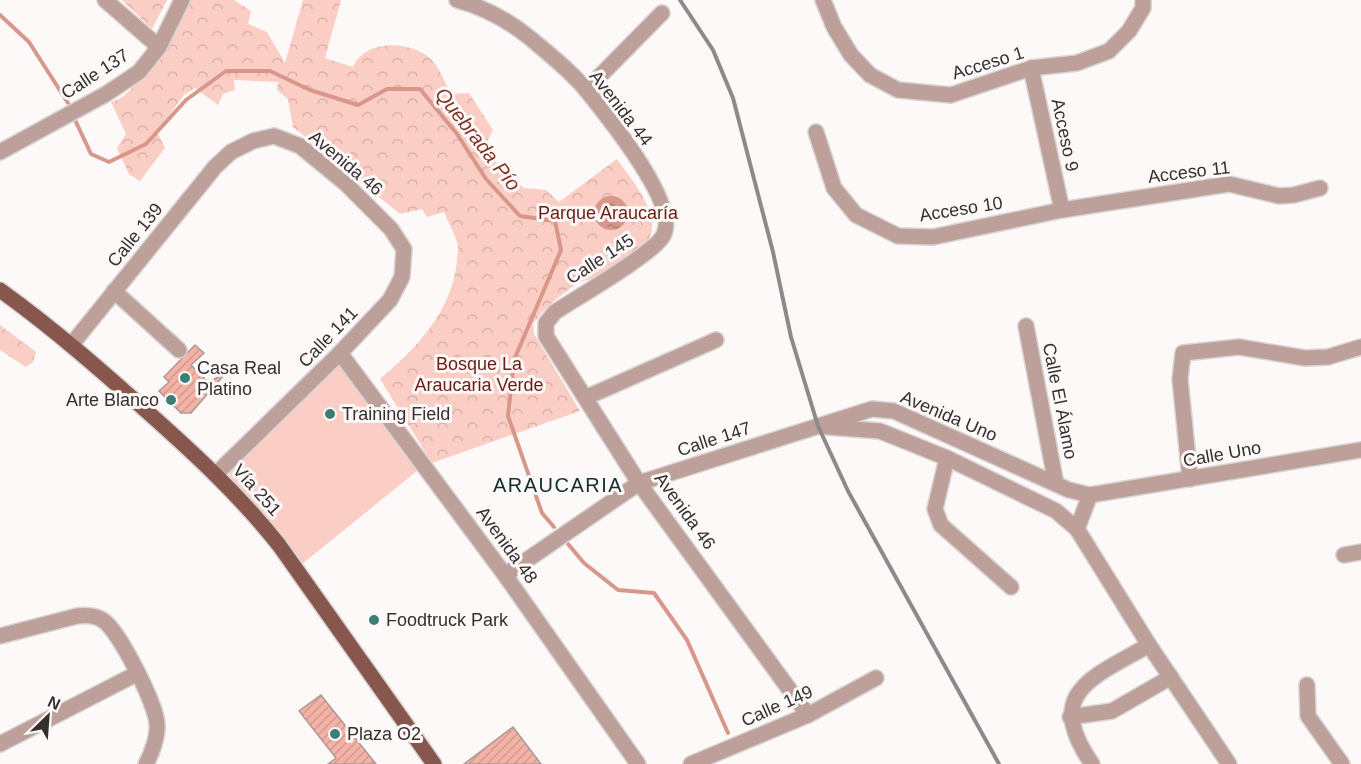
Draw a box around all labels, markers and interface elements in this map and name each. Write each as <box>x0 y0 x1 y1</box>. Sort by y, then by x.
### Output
street label: Acceso 1 <box>950 43 1026 83</box>
street label: Calle 137 <box>58 45 132 103</box>
street label: Avenida 44 <box>585 66 657 150</box>
water label: Quebrada Pío <box>431 83 525 195</box>
street label: Acceso 9 <box>1048 97 1082 173</box>
street label: Avenida 46 <box>305 126 387 200</box>
street label: Acceso 11 <box>1147 157 1231 187</box>
street label: Acceso 10 <box>918 193 1004 225</box>
street label: Calle 139 <box>103 199 167 271</box>
park label: Parque Araucaría <box>538 203 679 223</box>
street label: Calle 145 <box>563 230 637 288</box>
street label: Calle 141 <box>294 303 362 371</box>
street label: Calle El Álamo <box>1039 341 1081 461</box>
park label: Bosque La Araucaria Verde <box>414 354 544 395</box>
place label: Casa Real Platino <box>197 358 281 399</box>
marker: Casa Real Platino <box>178 371 192 385</box>
street label: Avenida Uno <box>898 387 1000 445</box>
place label: Arte Blanco <box>66 390 159 410</box>
marker: Arte Blanco <box>164 393 178 407</box>
place label: Training Field <box>342 404 450 424</box>
marker: Training Field <box>323 407 337 421</box>
street label: Calle 147 <box>675 418 753 460</box>
street label: Calle Uno <box>1181 437 1263 471</box>
street label: Vía 251 <box>229 460 285 520</box>
street label: Avenida 46 <box>651 469 719 553</box>
district label: ARAUCARIA <box>493 474 623 496</box>
street label: Avenida 48 <box>473 503 541 587</box>
place label: Foodtruck Park <box>386 610 509 630</box>
marker: Foodtruck Park <box>367 613 381 627</box>
street label: Calle 149 <box>738 681 816 731</box>
north arrow <box>18 686 78 746</box>
text: N <box>45 693 63 713</box>
place label: Plaza O2 <box>347 724 421 744</box>
marker: Plaza O2 <box>328 727 342 741</box>

